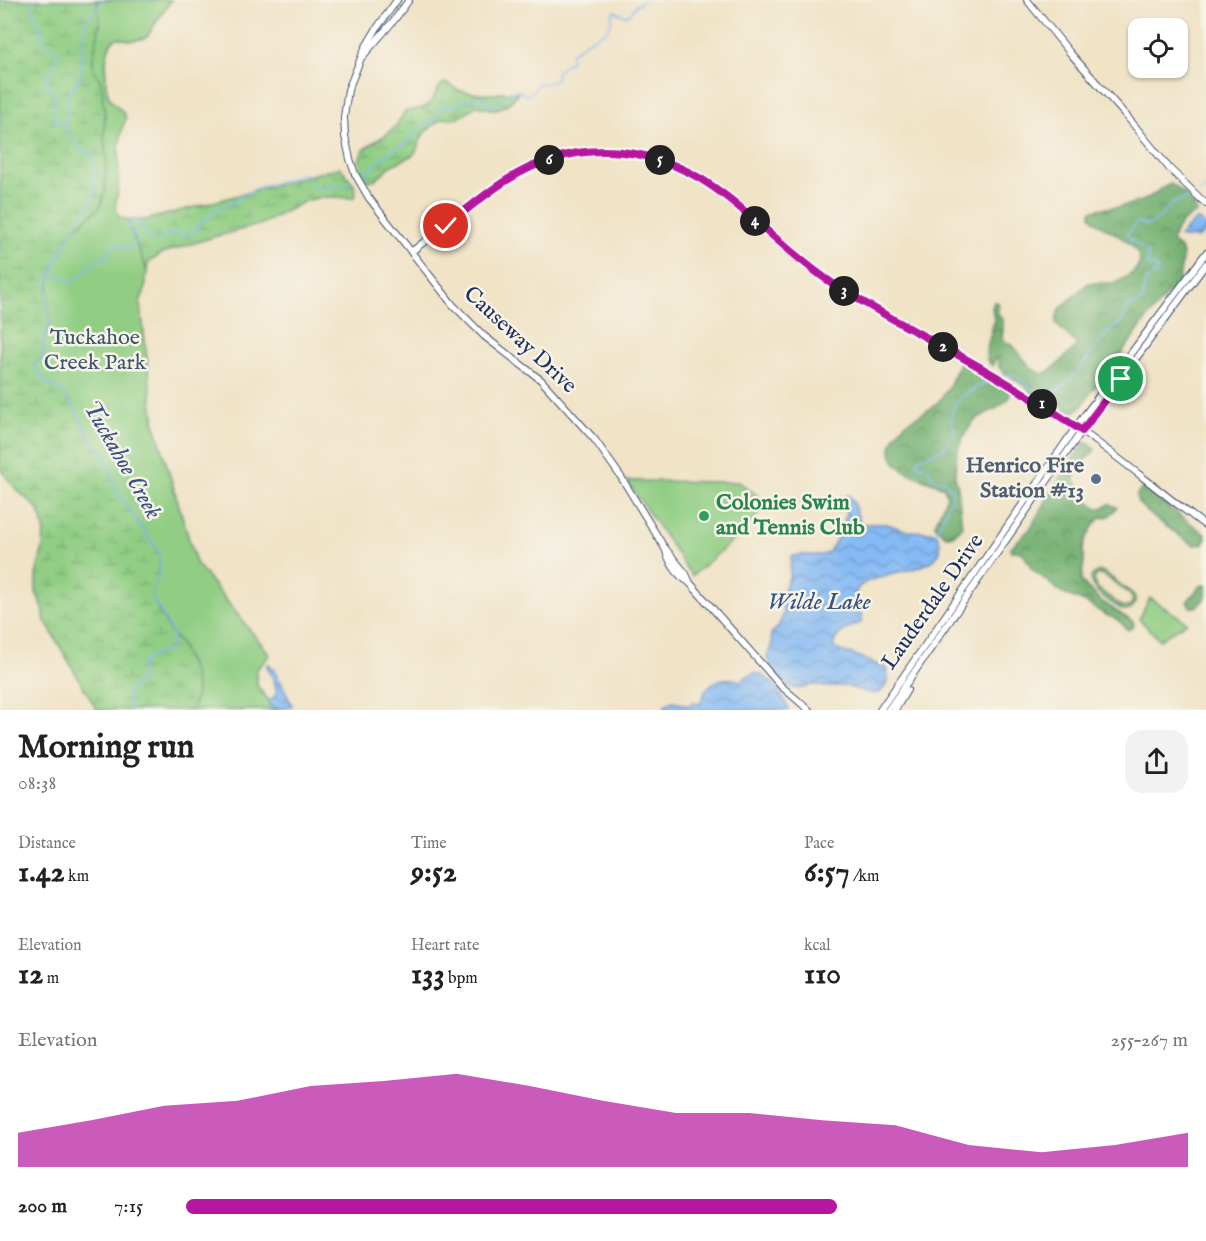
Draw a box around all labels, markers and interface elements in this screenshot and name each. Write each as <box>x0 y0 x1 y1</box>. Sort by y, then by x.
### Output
map controls <box>1128 18 1188 78</box>
button: locate <box>1128 18 1188 78</box>
pin: 6 <box>534 145 564 175</box>
pin: 5 <box>645 145 675 175</box>
text: 6 <box>546 150 552 170</box>
text: 5 <box>657 150 663 170</box>
pin <box>420 200 471 251</box>
pin: 4 <box>740 206 770 236</box>
icon: check <box>429 209 462 242</box>
text: 4 <box>751 211 759 231</box>
pin: 3 <box>829 276 859 306</box>
street label: Causeway Drive <box>457 280 583 400</box>
text: 3 <box>841 281 847 301</box>
park label: Tuckahoe Creek Park <box>44 324 146 377</box>
pin: 2 <box>928 332 958 362</box>
text: 2 <box>939 337 947 357</box>
pin <box>1095 353 1146 404</box>
icon: arrive <box>1104 362 1137 395</box>
pin: 1 <box>1027 389 1057 419</box>
text: 1 <box>1039 394 1045 414</box>
water label: Tuckahoe Creek <box>76 395 169 525</box>
place label: Henrico Fire Station #13 <box>966 452 1084 505</box>
marker: Henrico Fire Station #13 <box>1089 472 1103 486</box>
place label: Colonies Swim and Tennis Club <box>716 489 865 542</box>
marker: Colonies Swim and Tennis Club <box>697 509 711 523</box>
street label: Lauderdale Drive <box>876 529 990 675</box>
water label: Wilde Lake <box>767 587 871 618</box>
text: Morning run <box>18 727 194 769</box>
button: share <box>1125 730 1188 793</box>
text: 08:38 <box>18 771 56 796</box>
text: Distance <box>18 834 76 854</box>
text: Time <box>411 834 447 854</box>
text: Pace <box>804 834 834 854</box>
text: 1.42 <box>18 854 65 892</box>
text: 9:52 <box>411 854 457 892</box>
text: 6:57 <box>804 854 849 892</box>
text: km <box>65 867 89 887</box>
text: /km <box>849 867 879 887</box>
text: Elevation <box>18 936 81 956</box>
text: Heart rate <box>411 936 479 956</box>
text: kcal <box>804 936 831 956</box>
text: 12 <box>18 956 43 994</box>
text: 133 <box>411 956 445 994</box>
text: 110 <box>804 956 841 994</box>
text: m <box>43 969 59 989</box>
text: bpm <box>445 969 478 989</box>
text: Elevation <box>18 1028 97 1053</box>
text: 255–267 m <box>1111 1028 1188 1053</box>
text: 200 m <box>18 1194 67 1219</box>
text: 7:15 <box>114 1194 143 1219</box>

